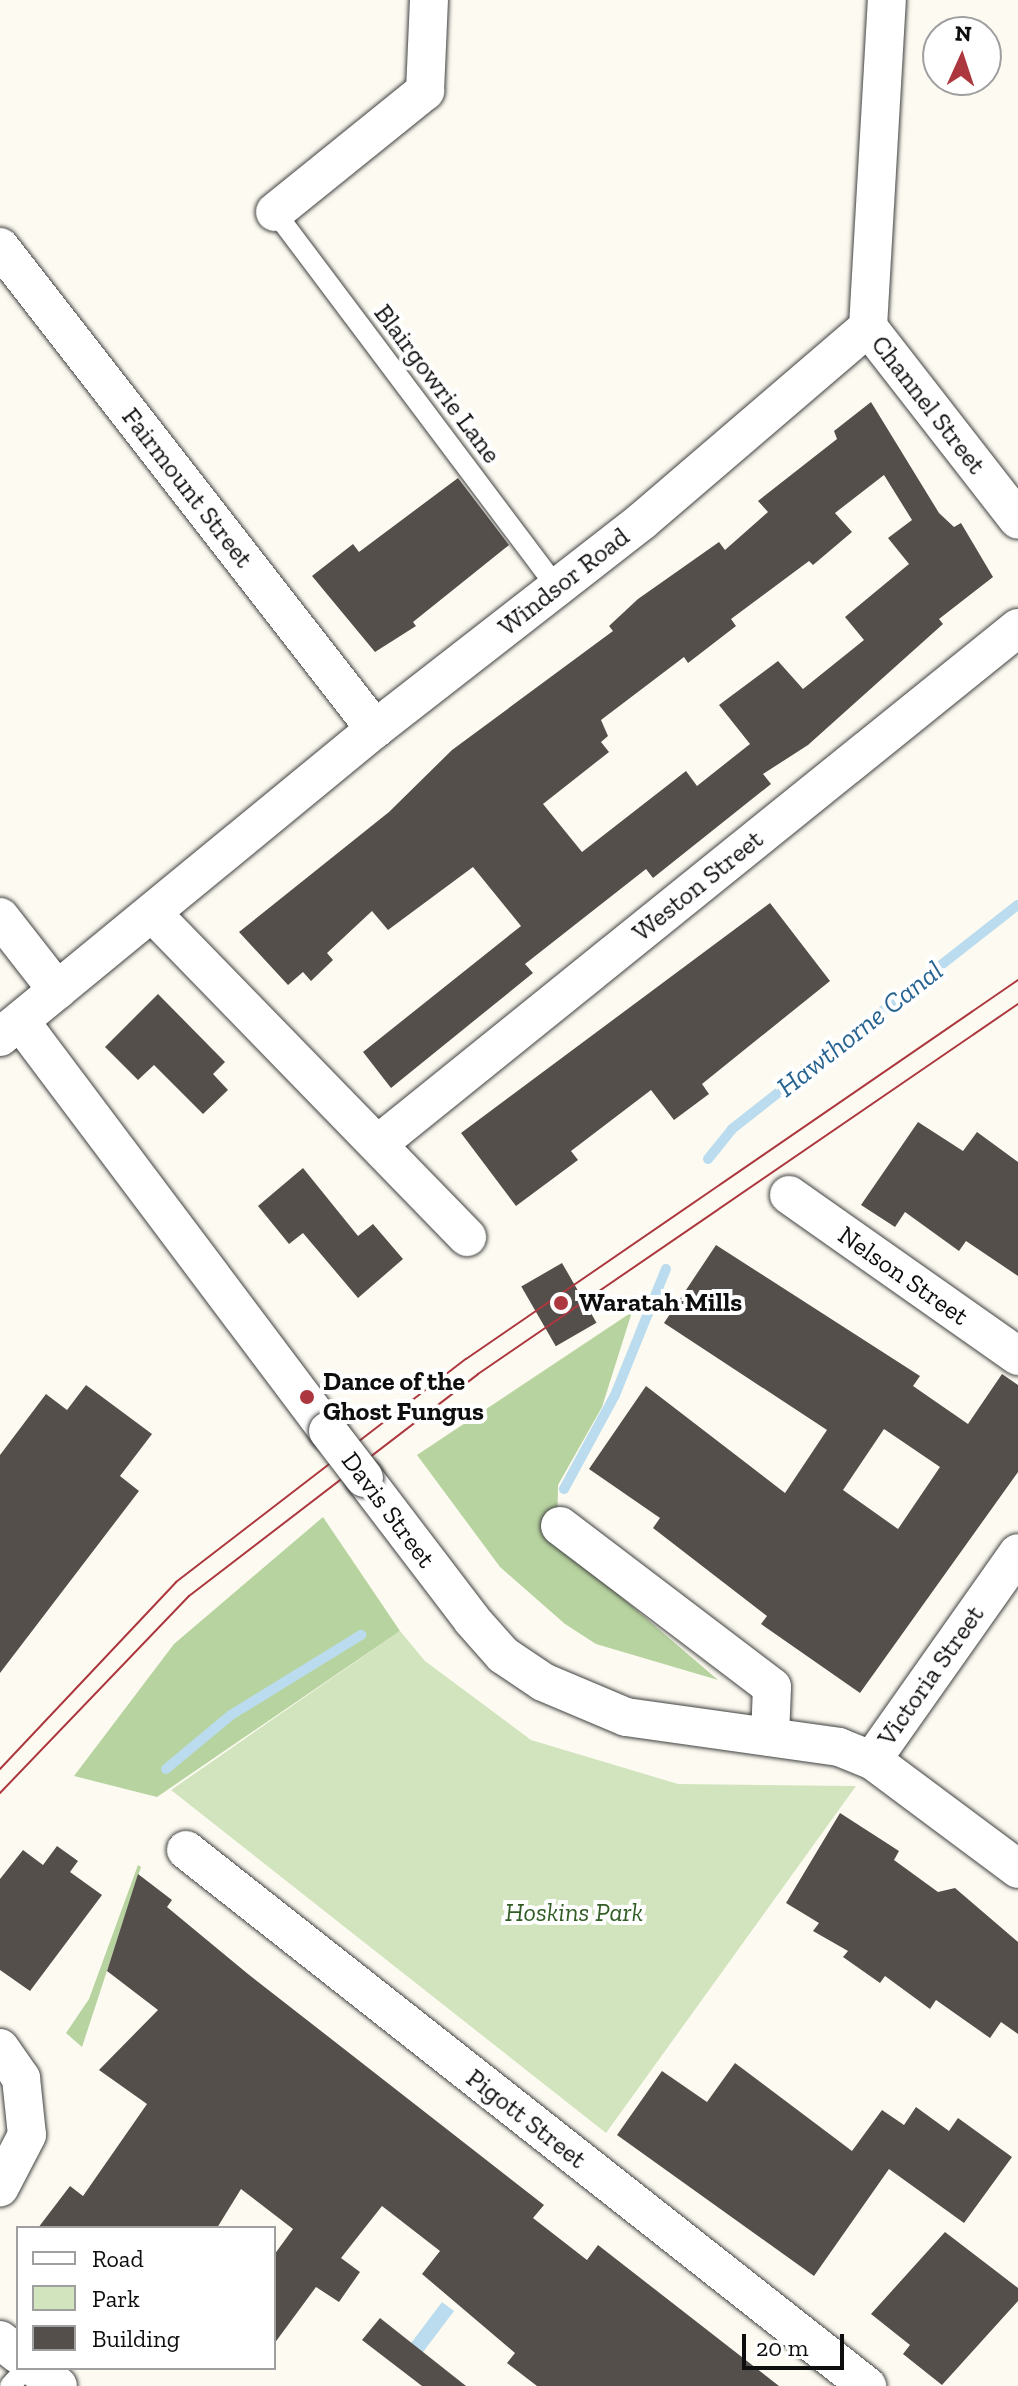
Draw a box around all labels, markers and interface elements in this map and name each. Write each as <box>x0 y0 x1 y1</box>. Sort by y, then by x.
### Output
north arrow <box>922 16 1002 96</box>
text: N <box>954 20 972 47</box>
street label: Blairgowrie Lane <box>367 298 507 470</box>
street label: Channel Street <box>864 329 992 481</box>
street label: Fairmount Street <box>115 402 259 574</box>
street label: Windsor Road <box>492 521 636 643</box>
street label: Weston Street <box>626 824 770 948</box>
water label: Hawthorne Canal <box>770 954 950 1104</box>
street label: Nelson Street <box>832 1220 974 1332</box>
place label: Waratah Mills <box>579 1287 742 1319</box>
marker: Waratah Mills <box>550 1292 572 1314</box>
place label: Dance of the Ghost Fungus <box>323 1366 484 1428</box>
marker: Dance of the Ghost Fungus <box>298 1388 316 1406</box>
street label: Davis Street <box>334 1446 442 1574</box>
street label: Victoria Street <box>871 1600 991 1752</box>
park label: Hoskins Park <box>505 1897 643 1929</box>
street label: Pigott Street <box>460 2063 592 2175</box>
legend <box>16 2226 276 2370</box>
text: Road <box>92 2244 144 2273</box>
text: Park <box>92 2284 140 2313</box>
scale bar <box>746 2318 848 2368</box>
text: Building <box>92 2324 180 2353</box>
text: 20 m <box>756 2333 808 2362</box>

